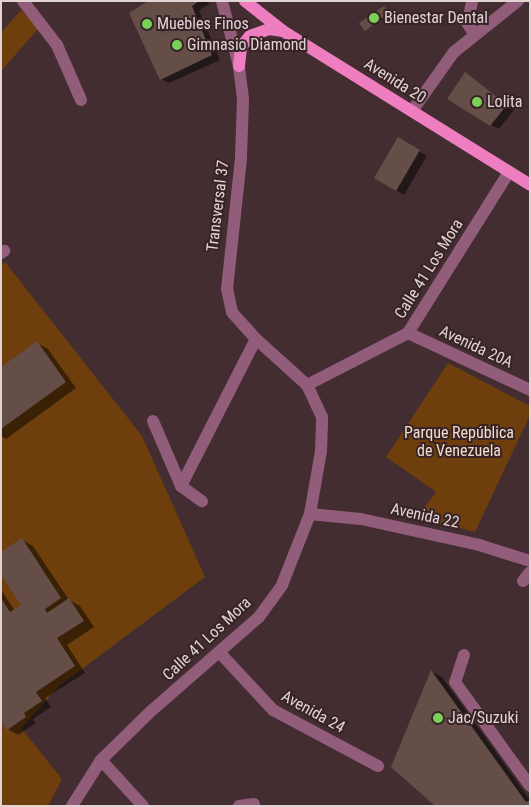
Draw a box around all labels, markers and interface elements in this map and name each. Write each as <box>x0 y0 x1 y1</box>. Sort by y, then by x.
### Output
place label: Bienestar Dental <box>384 8 488 28</box>
marker: Bienestar Dental <box>368 12 380 24</box>
place label: Muebles Finos <box>157 14 249 34</box>
marker: Muebles Finos <box>141 18 153 30</box>
place label: Gimnasio Diamond <box>187 35 306 55</box>
marker: Gimnasio Diamond <box>171 39 183 51</box>
street label: Avenida 20 <box>360 54 430 108</box>
place label: Lolita <box>487 92 522 112</box>
marker: Lolita <box>471 96 483 108</box>
street label: Transversal 37 <box>203 159 233 253</box>
street label: Calle 41 Los Mora <box>391 216 467 322</box>
street label: Avenida 20A <box>436 322 516 372</box>
park label: Parque República de Venezuela <box>404 423 514 461</box>
street label: Avenida 22 <box>389 499 461 533</box>
street label: Calle 41 Los Mora <box>159 593 255 685</box>
street label: Avenida 24 <box>278 687 348 737</box>
place label: Jac/Suzuki <box>448 708 518 728</box>
marker: Jac/Suzuki <box>432 712 444 724</box>

